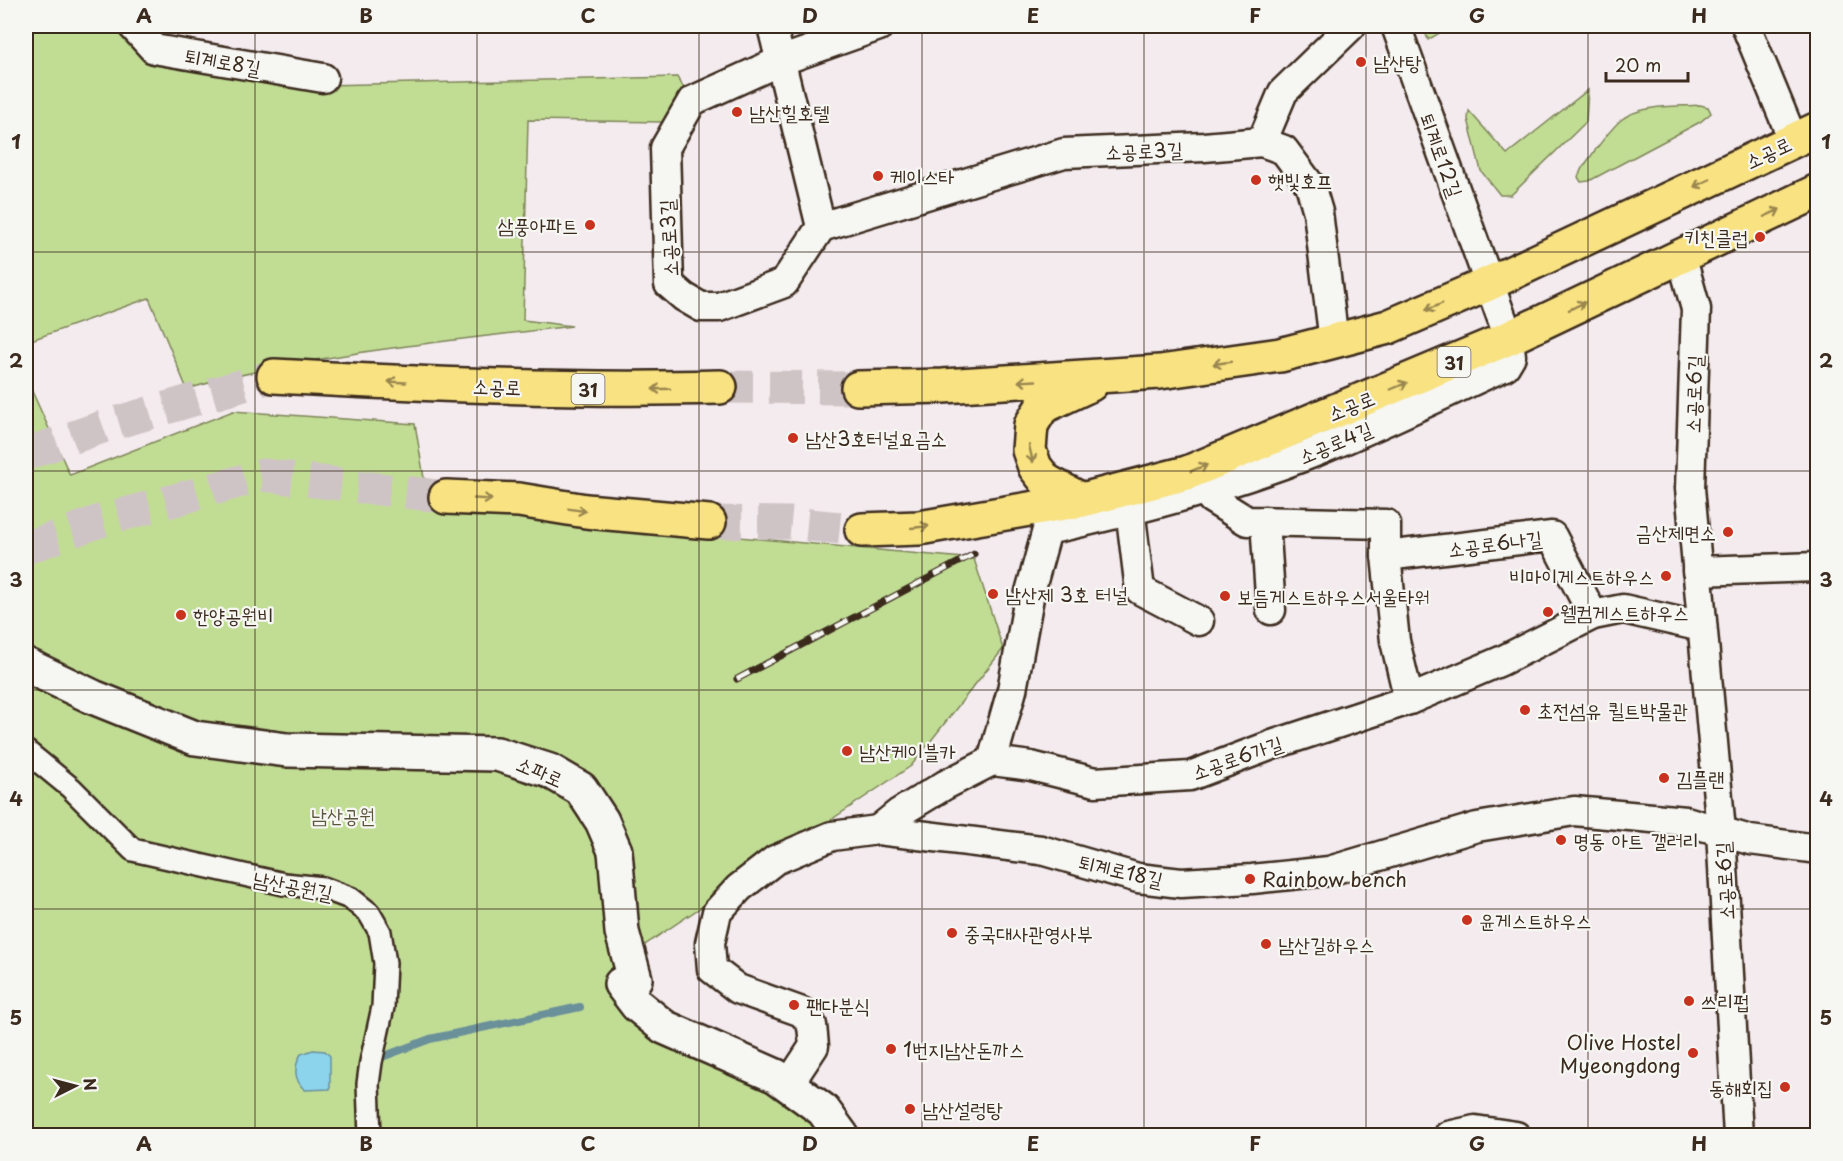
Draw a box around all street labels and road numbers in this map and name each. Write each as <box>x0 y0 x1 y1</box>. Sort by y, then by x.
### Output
street label: 퇴계로8길 <box>183 40 263 82</box>
street label: 퇴계로12길 <box>1413 109 1471 201</box>
street label: 소공로 <box>1740 128 1796 176</box>
street label: 소공로3길 <box>1105 134 1183 166</box>
street label: 소공로3길 <box>651 198 685 278</box>
road number: 31 <box>1438 347 1470 377</box>
street label: 소공로6길 <box>1677 354 1709 434</box>
street label: 소공로 <box>472 370 522 402</box>
road number: 31 <box>572 374 604 404</box>
street label: 소공로 <box>1323 382 1379 428</box>
street label: 소공로4길 <box>1293 413 1377 471</box>
street label: 소공로6나길 <box>1446 522 1544 564</box>
street label: 소공로6가길 <box>1187 727 1287 787</box>
street label: 소파로 <box>512 748 568 794</box>
street label: 소공로6길 <box>1707 841 1741 921</box>
street label: 퇴계로18길 <box>1076 846 1166 894</box>
street label: 남산공원길 <box>251 863 335 907</box>

